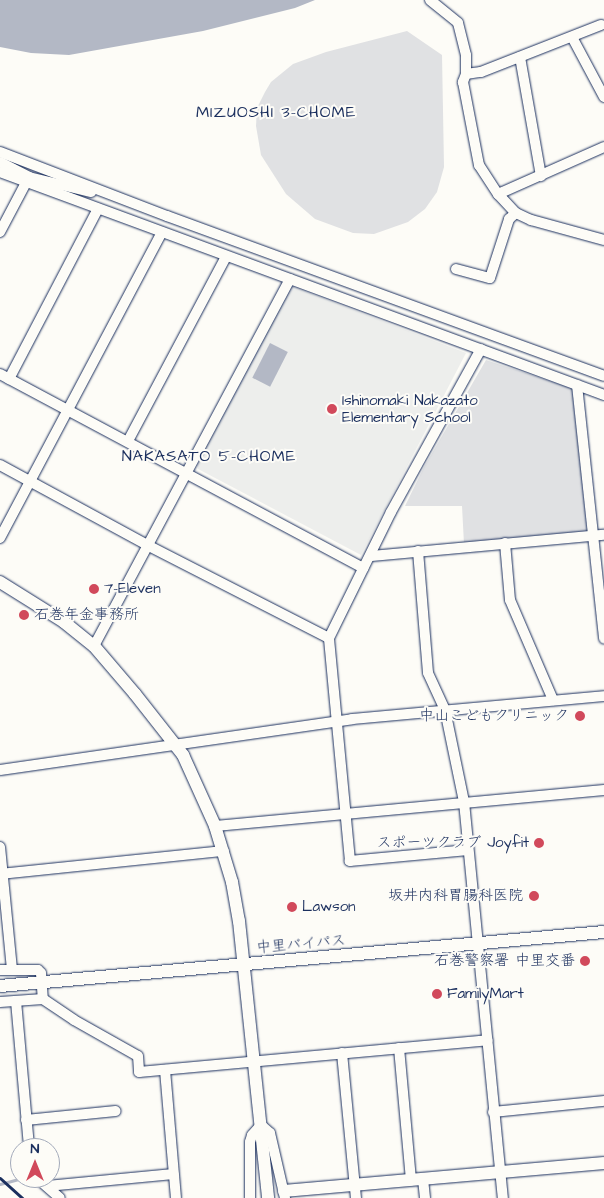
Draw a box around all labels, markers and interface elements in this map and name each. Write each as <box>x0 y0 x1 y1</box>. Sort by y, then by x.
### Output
district label: MIZUOSHI 3-CHOME <box>194 102 358 122</box>
place label: Ishinomaki Nakazato Elementary School <box>342 391 478 426</box>
marker: Ishinomaki Nakazato Elementary School <box>326 403 338 415</box>
district label: NAKASATO 5-CHOME <box>120 446 298 466</box>
place label: 7-Eleven <box>104 580 161 598</box>
marker: 7-Eleven <box>88 583 100 595</box>
place label: 石巻年金事務所 <box>34 606 139 624</box>
marker: 石巻年金事務所 <box>18 609 30 621</box>
place label: 中山こどもクリニック <box>419 707 569 725</box>
marker: 中山こどもクリニック <box>573 709 587 723</box>
place label: スポーツクラブ Joyfit <box>376 834 529 852</box>
marker: スポーツクラブ Joyfit <box>533 837 545 849</box>
place label: 坂井内科胃腸科医院 <box>388 887 523 905</box>
marker: 坂井内科胃腸科医院 <box>527 889 541 903</box>
place label: Lawson <box>302 898 356 916</box>
marker: Lawson <box>286 901 298 913</box>
street label: 中里バイパス <box>255 931 347 957</box>
place label: 石巻警察署 中里交番 <box>434 952 575 970</box>
marker: 石巻警察署 中里交番 <box>579 955 591 967</box>
place label: FamilyMart <box>447 985 524 1003</box>
marker: FamilyMart <box>431 988 443 1000</box>
north arrow <box>10 1138 60 1188</box>
text: N <box>31 1139 39 1159</box>

